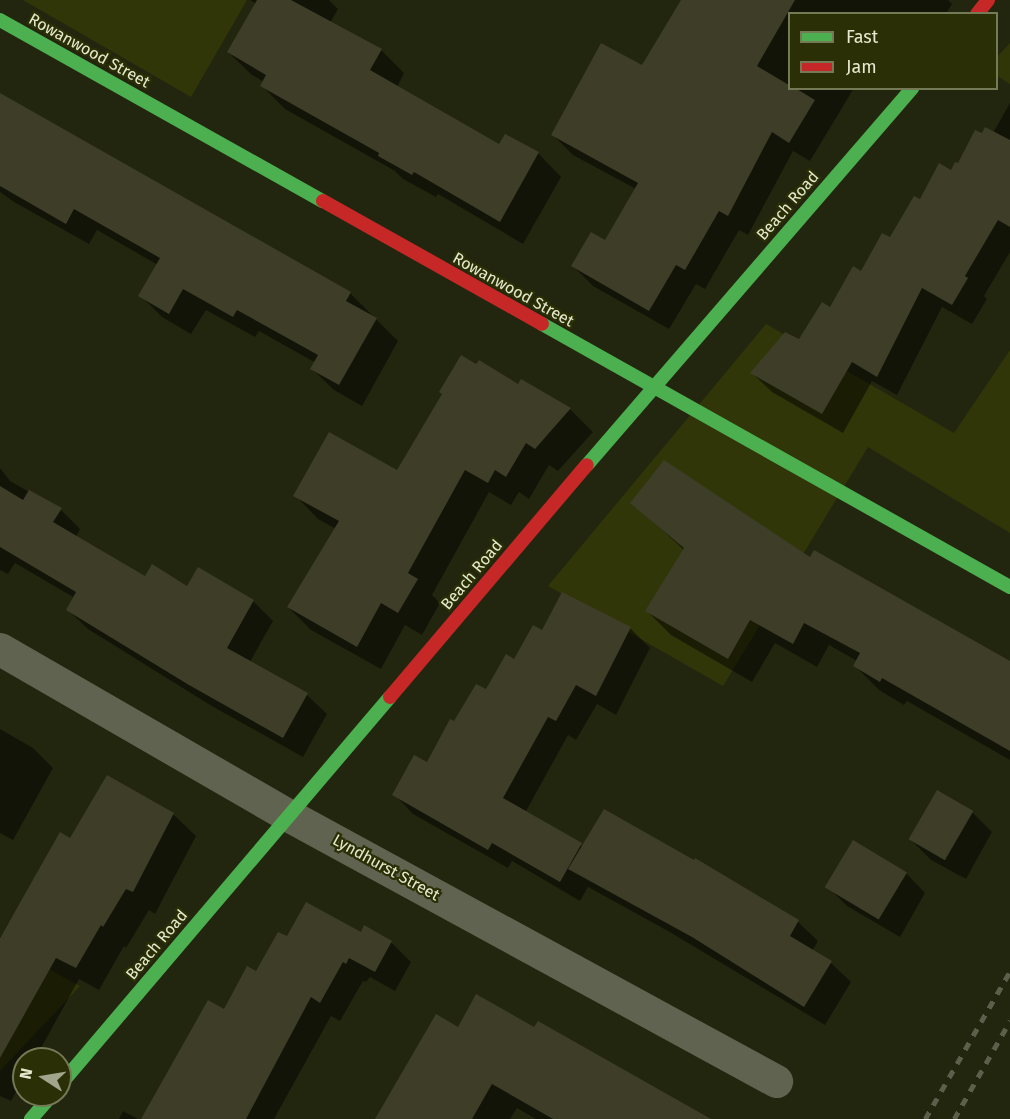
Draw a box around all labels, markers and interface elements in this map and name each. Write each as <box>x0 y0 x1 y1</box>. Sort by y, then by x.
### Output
street label: Rowanwood Street <box>25 10 153 92</box>
legend <box>788 12 998 90</box>
text: Fast <box>846 26 878 48</box>
text: Jam <box>846 56 877 78</box>
street label: Beach Road <box>753 168 823 244</box>
street label: Rowanwood Street <box>449 249 577 331</box>
street label: Beach Road <box>437 536 507 614</box>
street label: Lyndhurst Street <box>329 831 443 905</box>
street label: Beach Road <box>122 906 192 984</box>
north arrow <box>12 1047 72 1107</box>
text: N <box>15 1066 36 1081</box>

